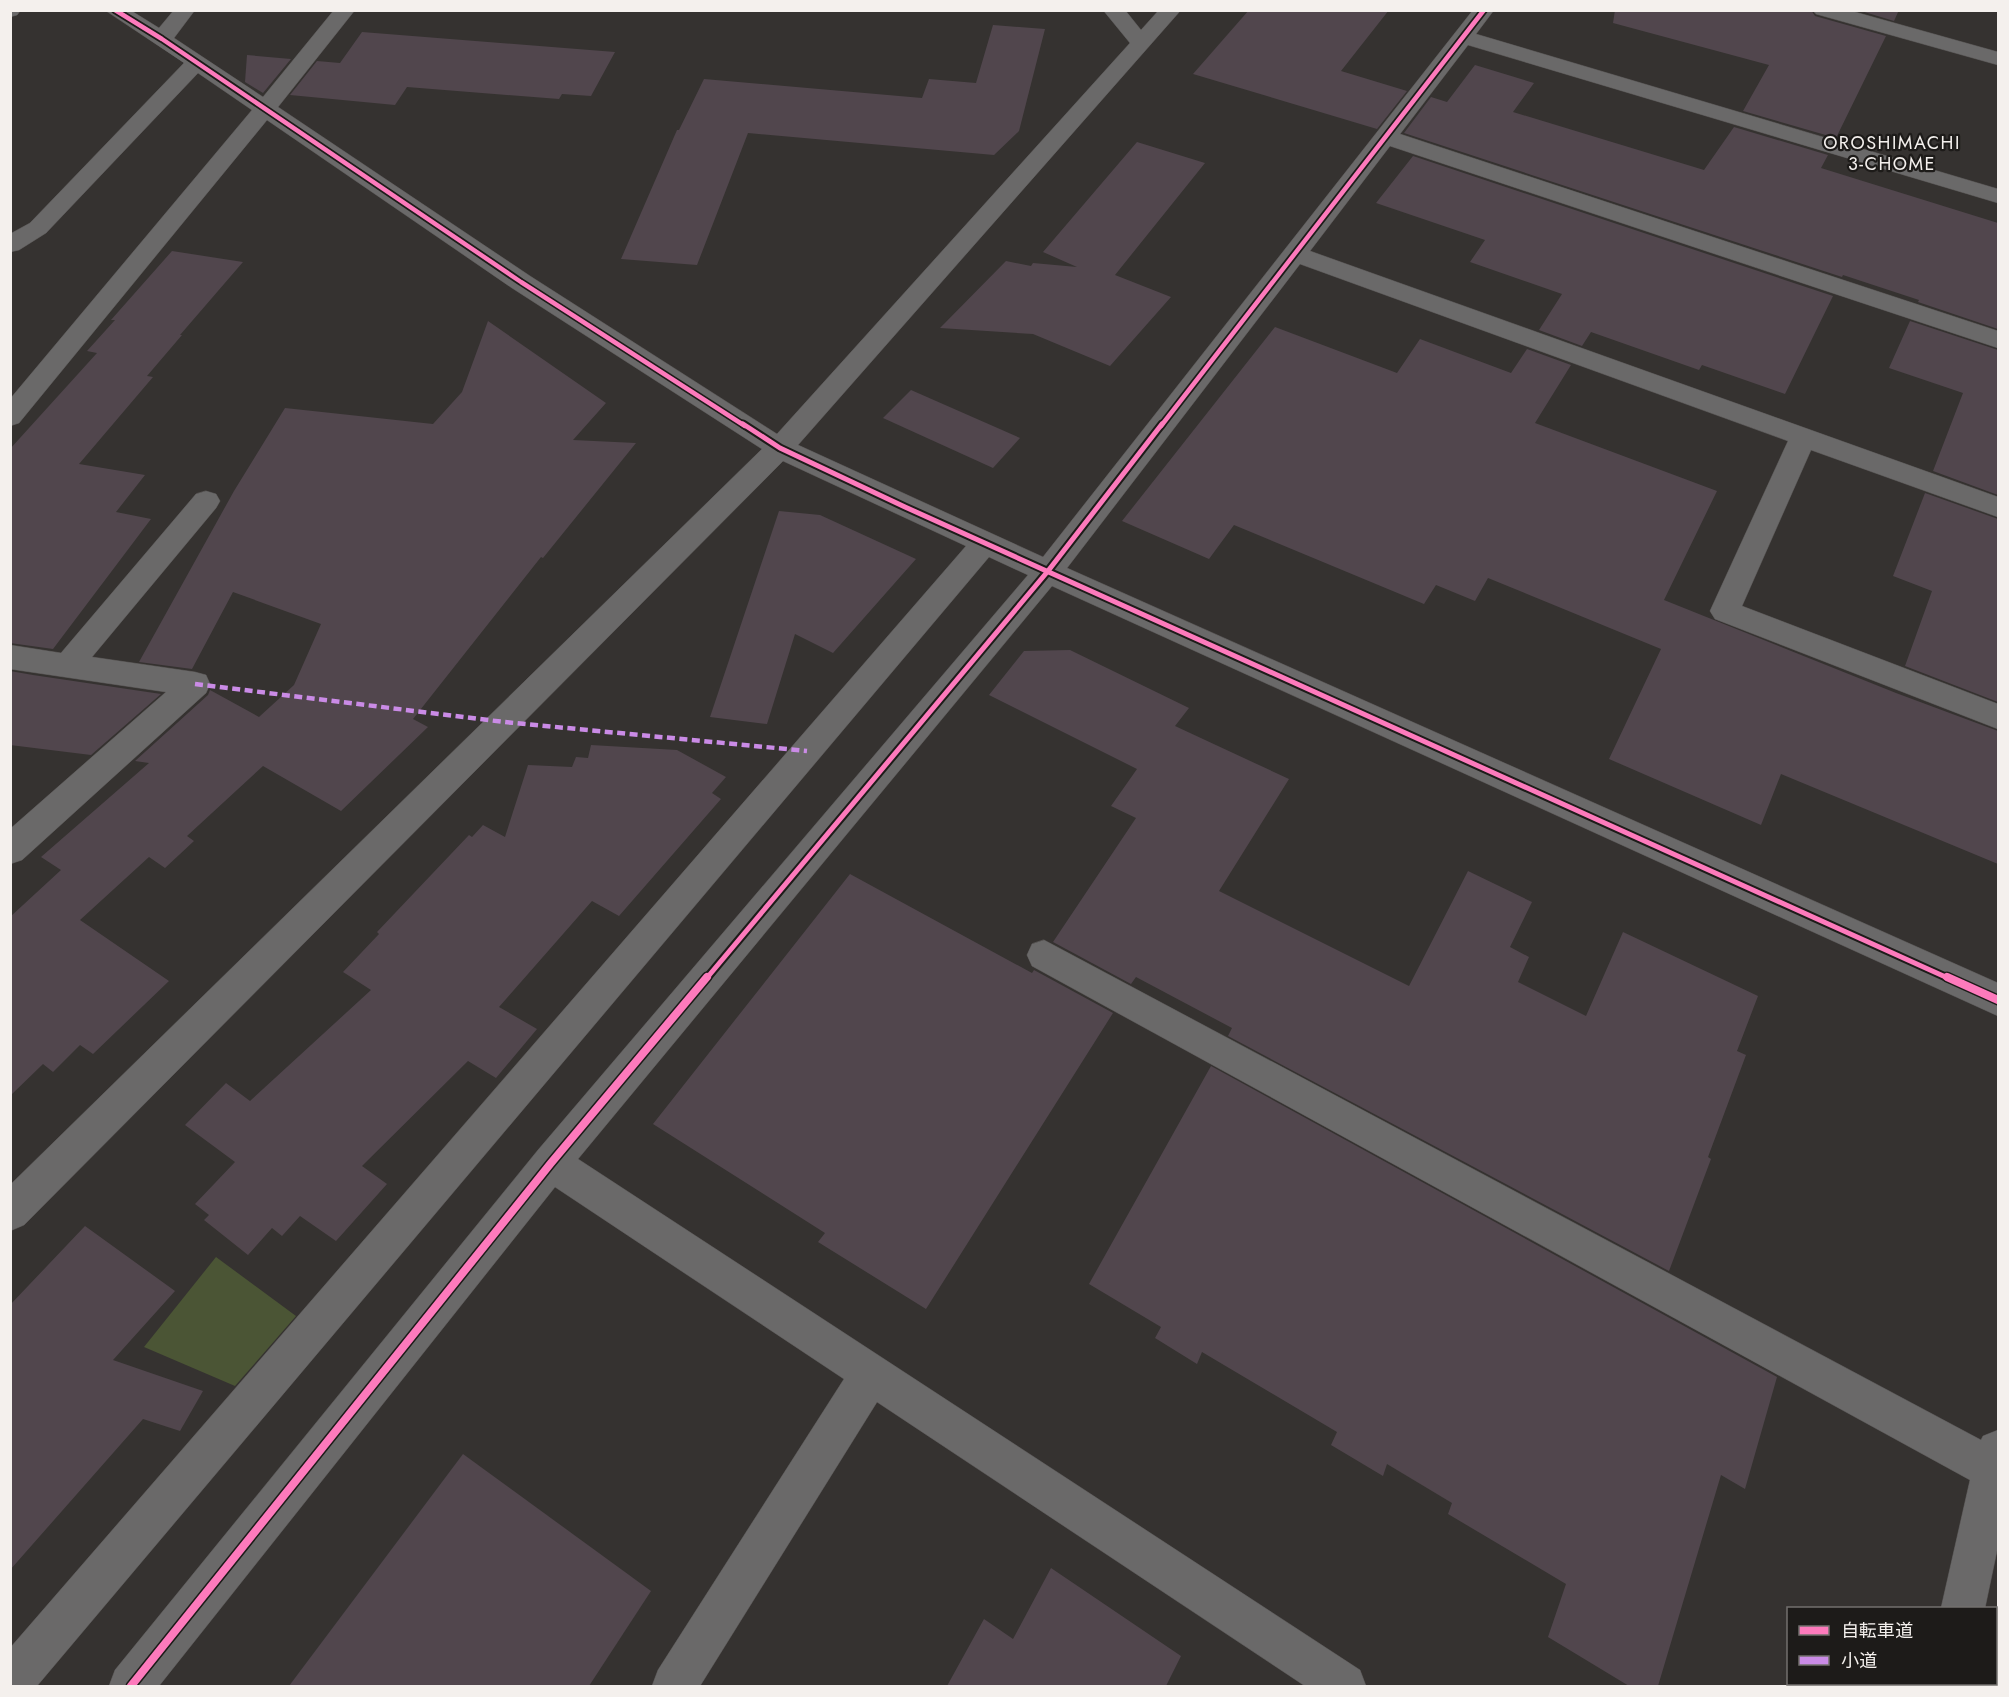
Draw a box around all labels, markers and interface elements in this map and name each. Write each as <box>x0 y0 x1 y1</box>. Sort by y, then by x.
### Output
district label: OROSHIMACHI 3-CHOME <box>1823 130 1961 177</box>
legend <box>1787 1607 1997 1685</box>
text: 自転車道 <box>1841 1618 1913 1644</box>
text: 小道 <box>1841 1648 1877 1674</box>

